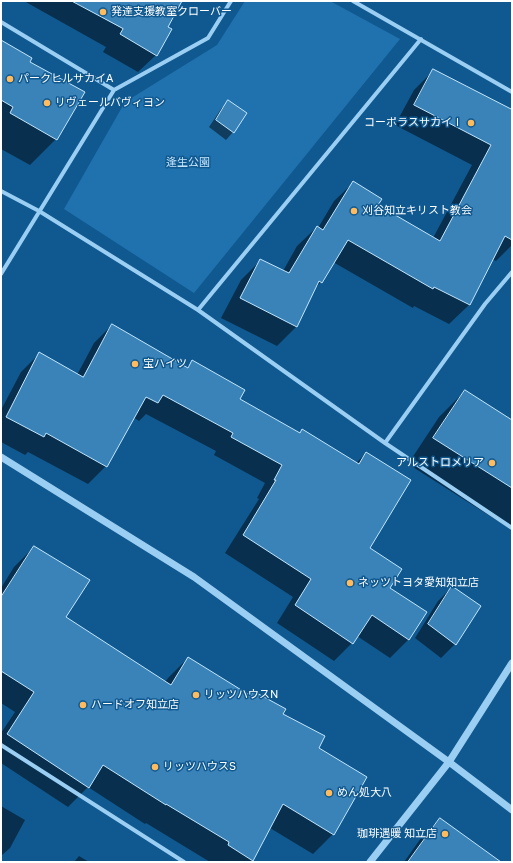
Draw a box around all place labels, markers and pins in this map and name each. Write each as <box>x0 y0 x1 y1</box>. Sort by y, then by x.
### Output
place label: 発達支援教室クローバー <box>111 5 232 19</box>
marker: 発達支援教室クローバー <box>98 7 108 17</box>
place label: パークヒルサカイA <box>18 72 113 86</box>
marker: パークヒルサカイA <box>5 74 15 84</box>
place label: リヴェールバヴィヨン <box>55 96 165 110</box>
marker: リヴェールバヴィヨン <box>42 98 52 108</box>
place label: コーポラスサカイⅠ <box>364 116 463 130</box>
marker: コーポラスサカイⅠ <box>466 118 476 128</box>
place label: 刈谷知立キリスト教会 <box>362 204 472 218</box>
marker: 刈谷知立キリスト教会 <box>349 206 359 216</box>
place label: 宝ハイツ <box>143 357 187 371</box>
marker: 宝ハイツ <box>130 359 140 369</box>
place label: アルストロメリア <box>396 456 484 470</box>
marker: アルストロメリア <box>487 458 497 468</box>
place label: ネッツトヨタ愛知知立店 <box>358 576 479 590</box>
marker: ネッツトヨタ愛知知立店 <box>345 578 355 588</box>
place label: リッツハウスN <box>204 688 278 702</box>
marker: リッツハウスN <box>191 690 201 700</box>
place label: ハードオフ知立店 <box>91 698 179 712</box>
marker: ハードオフ知立店 <box>78 700 88 710</box>
place label: リッツハウスS <box>163 760 236 774</box>
marker: リッツハウスS <box>150 762 160 772</box>
place label: めん処大八 <box>337 786 392 800</box>
marker: めん処大八 <box>324 788 334 798</box>
place label: 珈琲遇暖 知立店 <box>357 827 437 841</box>
marker: 珈琲遇暖 知立店 <box>440 829 450 839</box>

